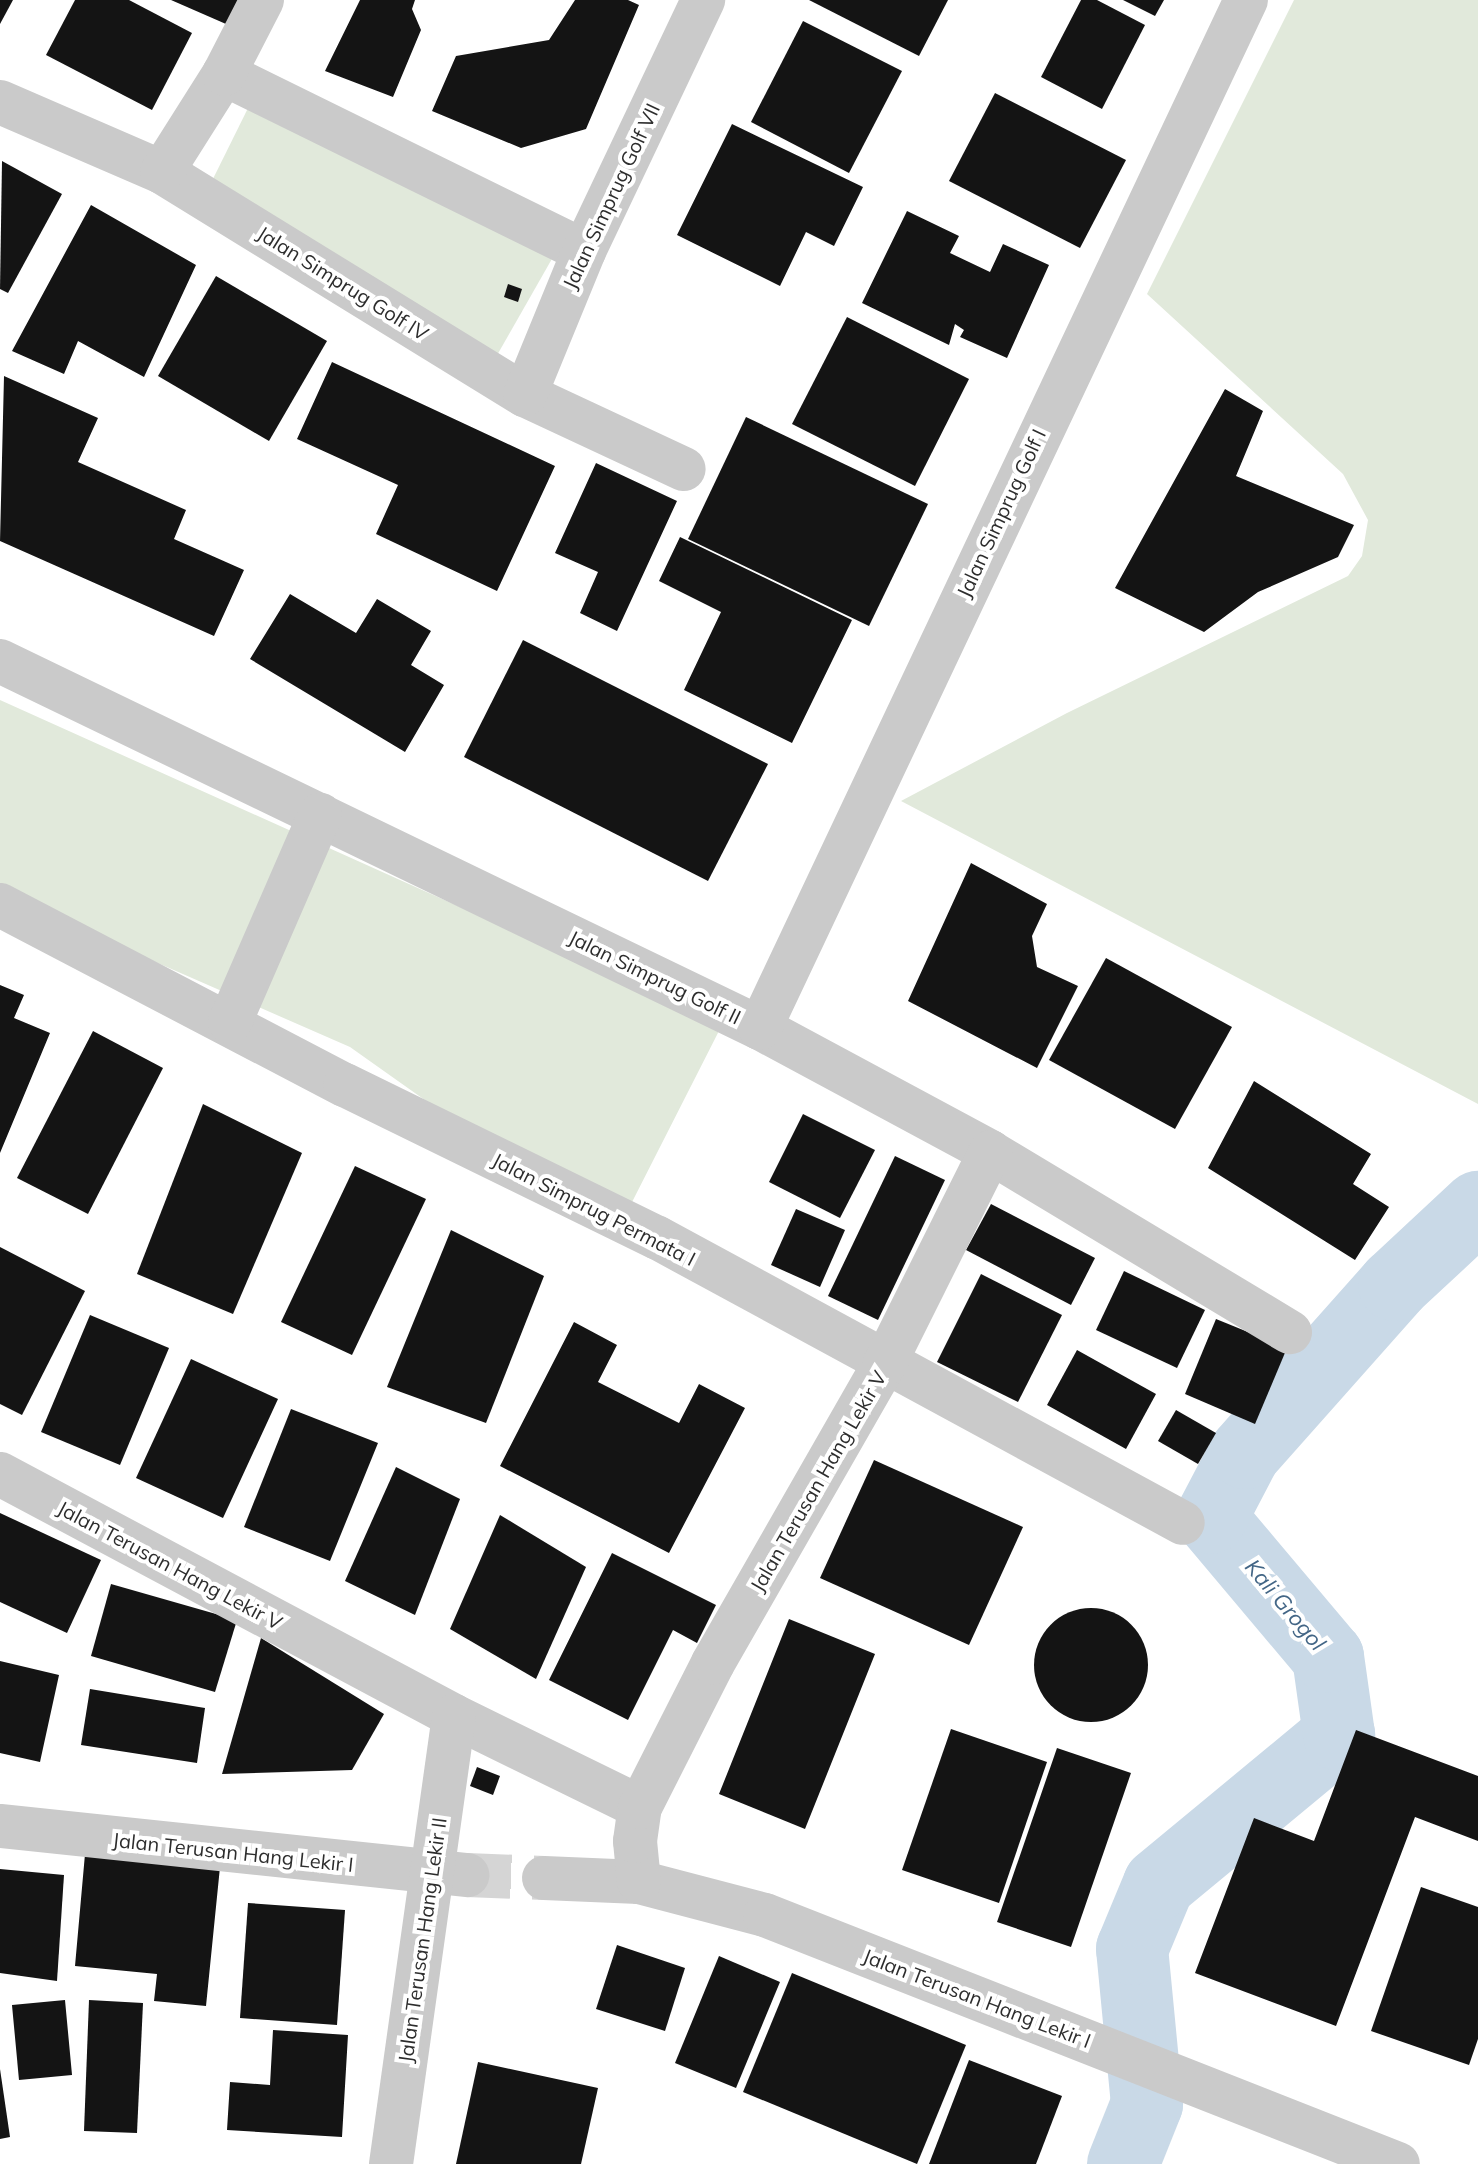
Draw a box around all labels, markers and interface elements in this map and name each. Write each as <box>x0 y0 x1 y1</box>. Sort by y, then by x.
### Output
street label: Jalan Simprug Golf VII <box>557 99 665 293</box>
street label: Jalan Simprug Golf IV <box>253 221 433 345</box>
street label: Jalan Simprug Golf I <box>951 425 1051 601</box>
street label: Jalan Simprug Golf II <box>565 925 745 1029</box>
street label: Jalan Simprug Permata I <box>488 1147 700 1271</box>
street label: Jalan Terusan Hang Lekir V <box>745 1366 891 1596</box>
street label: Jalan Terusan Hang Lekir V <box>54 1496 286 1634</box>
water label: Kali Grogol <box>1239 1554 1331 1656</box>
street label: Jalan Terusan Hang Lekir II <box>393 1816 451 2064</box>
street label: Jalan Terusan Hang Lekir I <box>111 1827 355 1877</box>
street label: Jalan Terusan Hang Lekir I <box>860 1943 1094 2053</box>

